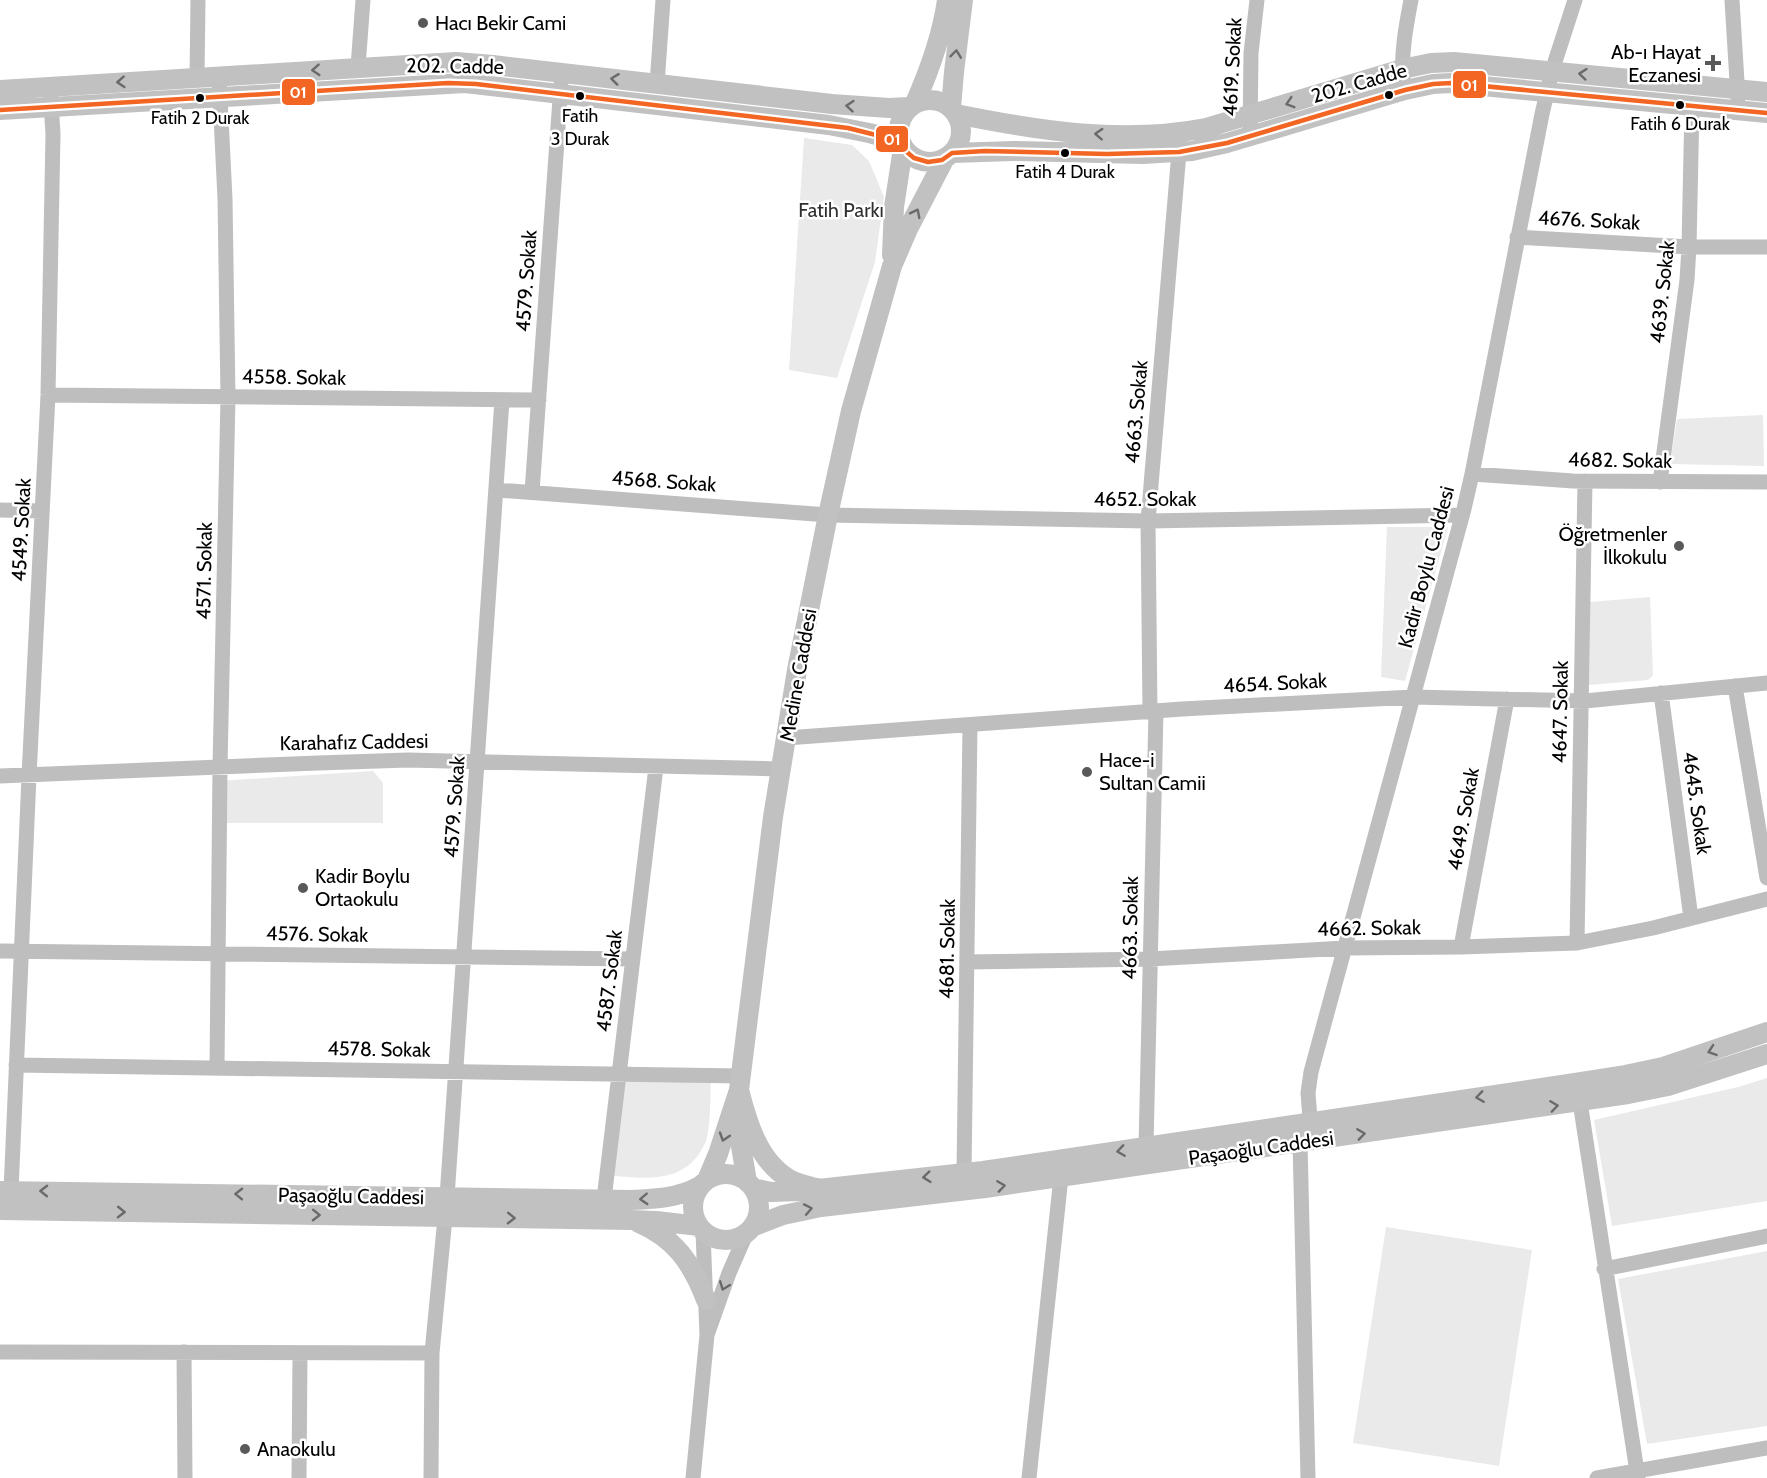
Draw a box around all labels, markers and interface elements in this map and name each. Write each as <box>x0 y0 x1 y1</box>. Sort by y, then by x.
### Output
place label: Hacı Bekir Cami <box>435 11 566 35</box>
marker: Hacı Bekir Cami <box>416 16 430 30</box>
street label: 4619. Sokak <box>1217 17 1247 117</box>
place label: Ab-ı Hayat Eczanesi <box>1611 40 1701 87</box>
one-way arrow <box>949 49 961 58</box>
street label: 202. Cadde <box>406 53 504 79</box>
marker: Ab-ı Hayat Eczanesi <box>1706 56 1720 70</box>
street label: 202. Cadde <box>1309 58 1409 108</box>
one-way arrow <box>311 63 320 76</box>
one-way arrow <box>1579 68 1588 81</box>
line badge: 01 <box>1452 70 1487 99</box>
one-way arrow <box>610 73 619 86</box>
one-way arrow <box>117 76 126 89</box>
text: 01 <box>1460 76 1478 95</box>
line badge: 01 <box>281 78 316 106</box>
text: 01 <box>289 83 307 102</box>
unlabelled marker <box>1383 89 1395 101</box>
marker: Fatih 3 Durak <box>574 90 586 102</box>
marker: Fatih 2 Durak <box>194 92 206 104</box>
one-way arrow <box>1285 96 1296 108</box>
marker: Fatih 6 Durak <box>1674 99 1686 111</box>
one-way arrow <box>846 100 855 113</box>
place label: Fatih 3 Durak <box>551 105 610 150</box>
place label: Fatih 2 Durak <box>151 107 250 129</box>
place label: Fatih 6 Durak <box>1630 113 1731 135</box>
line badge: 01 <box>875 125 909 153</box>
one-way arrow <box>1094 128 1103 141</box>
text: 01 <box>883 130 901 149</box>
marker: Fatih 4 Durak <box>1059 147 1071 159</box>
place label: Fatih 4 Durak <box>1015 161 1116 183</box>
park label: Fatih Parkı <box>798 198 884 222</box>
street label: 4676. Sokak <box>1537 205 1641 235</box>
one-way arrow <box>909 209 920 220</box>
street label: 4579. Sokak <box>510 229 542 333</box>
street label: 4639. Sokak <box>1645 239 1679 345</box>
street label: 4663. Sokak <box>1120 359 1152 465</box>
street label: 4558. Sokak <box>242 364 346 390</box>
street label: 4682. Sokak <box>1568 447 1672 473</box>
street label: 4568. Sokak <box>611 465 717 497</box>
street label: 4549. Sokak <box>6 478 36 582</box>
street label: Kadir Boylu Caddesi <box>1393 483 1459 651</box>
street label: 4652. Sokak <box>1094 487 1197 511</box>
street label: 4571. Sokak <box>191 522 217 620</box>
place label: Öğretmenler İlkokulu <box>1558 522 1668 569</box>
marker: Öğretmenler İlkokulu <box>1672 539 1686 553</box>
street label: Medine Caddesi <box>775 607 821 743</box>
street label: 4647. Sokak <box>1547 661 1573 763</box>
street label: 4654. Sokak <box>1223 668 1327 698</box>
street label: Karahafız Caddesi <box>279 729 429 755</box>
place label: Hace-i Sultan Camii <box>1099 748 1206 795</box>
street label: 4645. Sokak <box>1678 750 1716 856</box>
street label: 4579. Sokak <box>438 755 470 859</box>
marker: Hace-i Sultan Camii <box>1080 765 1094 779</box>
street label: 4649. Sokak <box>1442 766 1484 872</box>
place label: Kadir Boylu Ortaokulu <box>315 864 410 911</box>
street label: 4663. Sokak <box>1117 876 1143 980</box>
marker: Kadir Boylu Ortaokulu <box>296 881 310 895</box>
street label: 4681. Sokak <box>934 899 960 999</box>
street label: 4662. Sokak <box>1317 915 1421 941</box>
street label: 4576. Sokak <box>266 921 368 947</box>
street label: 4587. Sokak <box>591 929 627 1033</box>
street label: 4578. Sokak <box>327 1036 431 1062</box>
one-way arrow <box>1707 1044 1718 1056</box>
one-way arrow <box>1475 1091 1484 1103</box>
one-way arrow <box>1549 1100 1558 1112</box>
street label: Paşaoğlu Caddesi <box>1187 1126 1335 1170</box>
one-way arrow <box>1356 1128 1365 1140</box>
one-way arrow <box>719 1131 731 1142</box>
one-way arrow <box>1116 1144 1125 1156</box>
one-way arrow <box>923 1170 932 1183</box>
one-way arrow <box>997 1180 1006 1192</box>
street label: Paşaoğlu Caddesi <box>278 1183 424 1209</box>
one-way arrow <box>40 1185 49 1198</box>
one-way arrow <box>235 1188 244 1200</box>
one-way arrow <box>640 1193 649 1206</box>
one-way arrow <box>802 1203 812 1216</box>
one-way arrow <box>117 1206 126 1218</box>
one-way arrow <box>312 1209 321 1221</box>
one-way arrow <box>507 1212 516 1224</box>
one-way arrow <box>719 1280 732 1291</box>
place label: Anaokulu <box>257 1437 336 1461</box>
marker: Anaokulu <box>238 1442 252 1456</box>

